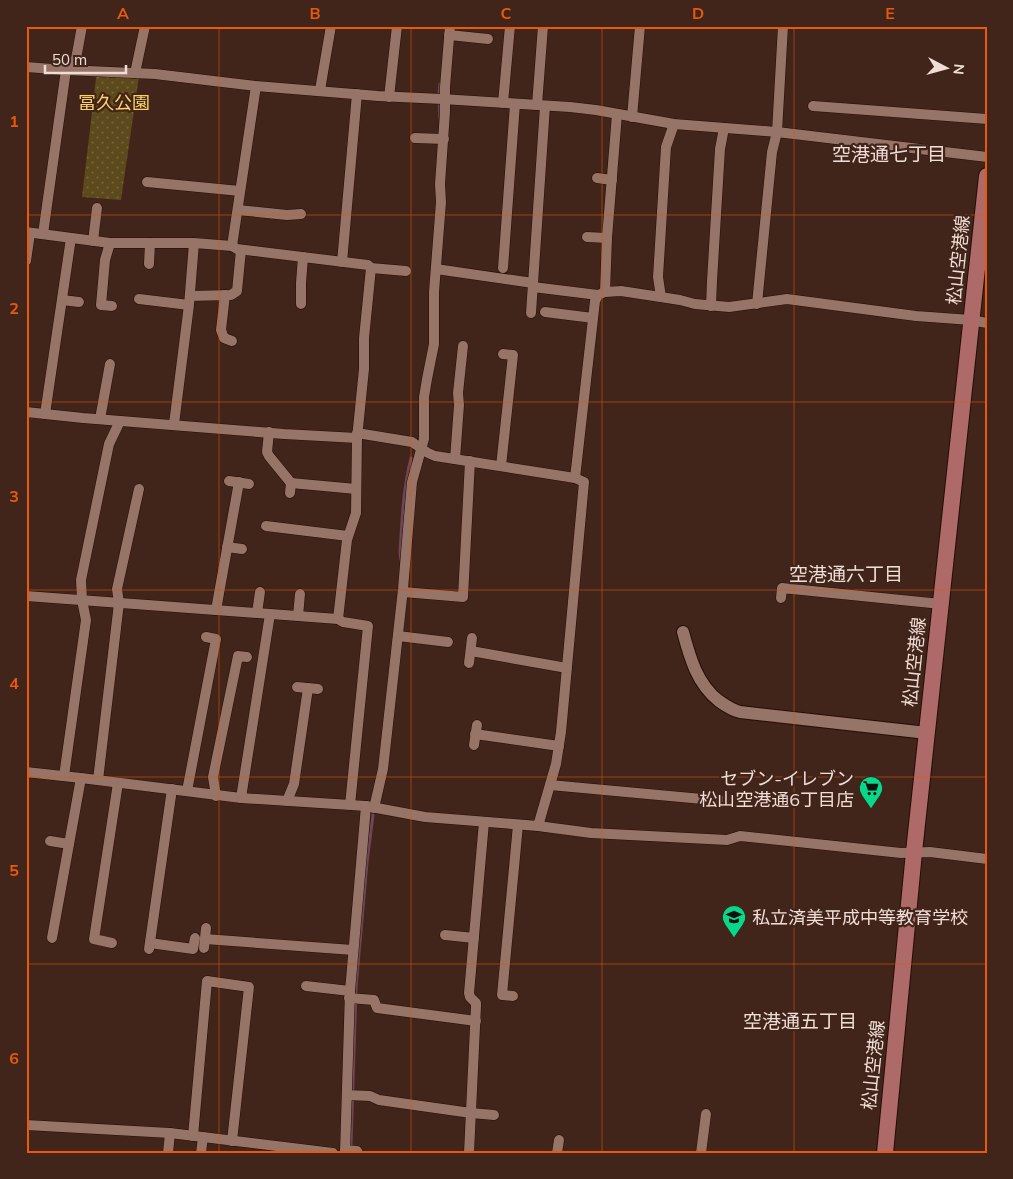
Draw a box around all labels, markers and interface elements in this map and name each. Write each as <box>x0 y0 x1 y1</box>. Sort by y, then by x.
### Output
text: A <box>117 3 129 23</box>
text: B <box>309 3 321 23</box>
text: C <box>501 3 512 23</box>
text: D <box>692 3 704 23</box>
text: E <box>885 3 895 23</box>
scale bar <box>45 42 126 74</box>
north arrow <box>920 42 970 92</box>
text: 50 m <box>52 50 87 69</box>
text: N <box>949 63 968 76</box>
park label: 冨久公園 <box>78 91 150 114</box>
text: 1 <box>9 111 19 131</box>
district label: 空港通七丁目 <box>832 142 946 166</box>
street label: 松山空港線 <box>942 214 974 306</box>
text: 2 <box>9 298 19 318</box>
text: 3 <box>9 486 19 506</box>
district label: 空港通六丁目 <box>789 562 903 586</box>
street label: 松山空港線 <box>898 616 930 708</box>
text: 4 <box>9 673 19 693</box>
place label: セブン-イレブン 松山空港通6丁目店 <box>699 767 854 811</box>
supermarket icon: セブン-イレブン 松山空港通6丁目店 <box>858 775 884 809</box>
text: 5 <box>9 860 19 880</box>
school or university icon: 私立済美平成中等教育学校 <box>721 904 747 938</box>
place label: 私立済美平成中等教育学校 <box>752 906 968 929</box>
district label: 空港通五丁目 <box>743 1009 857 1033</box>
street label: 松山空港線 <box>857 1019 889 1111</box>
text: 6 <box>9 1048 19 1068</box>

